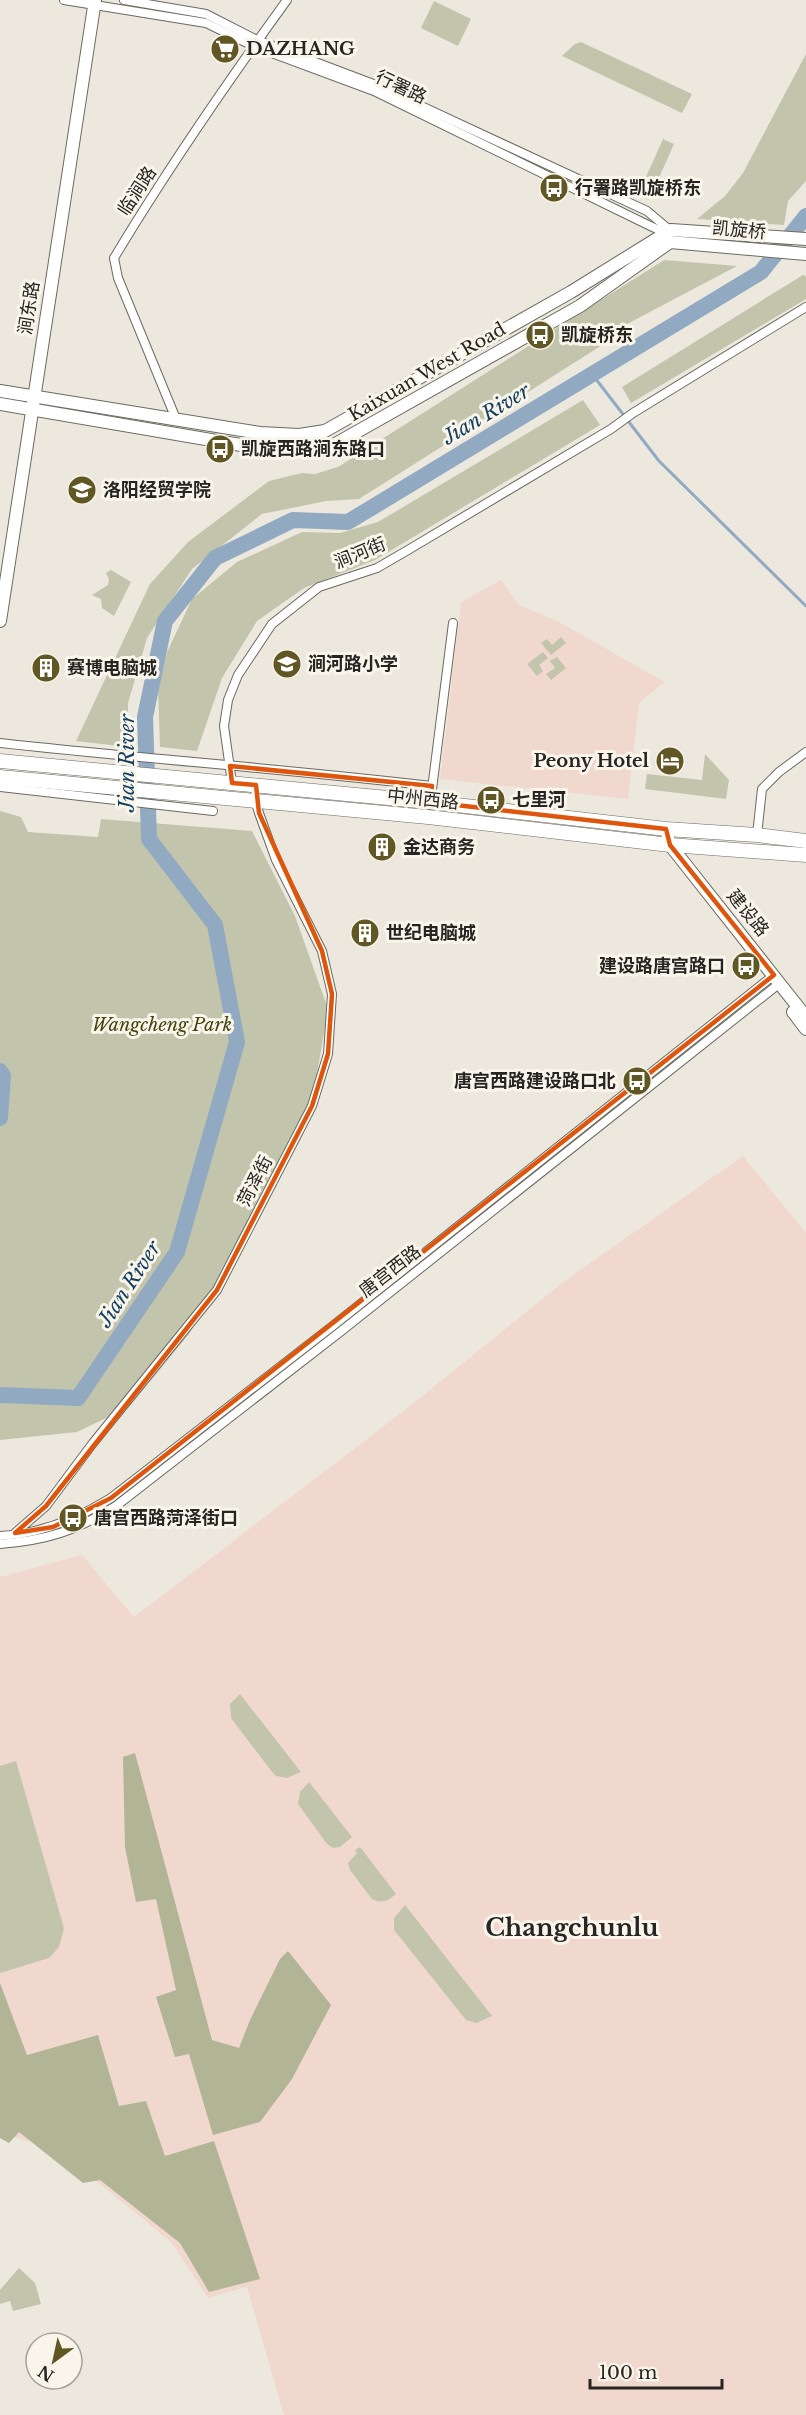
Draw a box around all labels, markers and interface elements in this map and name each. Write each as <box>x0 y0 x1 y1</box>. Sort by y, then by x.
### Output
supermarket icon: DAZHANG <box>209 33 241 65</box>
place label: DAZHANG <box>246 38 355 60</box>
street label: 行署路 <box>372 66 430 108</box>
street label: 临涧路 <box>113 162 161 220</box>
bus stop icon: 行署路凯旋桥东 <box>538 172 570 204</box>
place label: 行署路凯旋桥东 <box>575 177 701 199</box>
street label: 凯旋桥 <box>711 217 767 243</box>
street label: 涧东路 <box>14 280 44 336</box>
street label: Kaixuan West Road <box>344 318 510 426</box>
bus stop icon: 凯旋桥东 <box>524 319 556 351</box>
place label: 凯旋桥东 <box>561 324 633 346</box>
water label: Jian River <box>437 378 535 450</box>
bus stop icon: 凯旋西路涧东路口 <box>204 433 236 465</box>
place label: 凯旋西路涧东路口 <box>241 438 385 460</box>
school or university icon: 洛阳经贸学院 <box>66 474 98 506</box>
place label: 洛阳经贸学院 <box>103 479 211 501</box>
street label: 涧河街 <box>331 533 389 573</box>
school or university icon: 涧河路小学 <box>271 648 303 680</box>
building icon: 赛博电脑城 <box>30 652 62 684</box>
place label: 涧河路小学 <box>308 653 398 675</box>
place label: 赛博电脑城 <box>67 657 157 679</box>
water label: Jian River <box>115 713 139 813</box>
hotel icon: Peony Hotel <box>654 745 686 777</box>
place label: Peony Hotel <box>533 750 650 772</box>
street label: 中州西路 <box>386 784 460 814</box>
bus stop icon: 七里河 <box>475 784 507 816</box>
place label: 七里河 <box>512 789 566 811</box>
building icon: 金达商务 <box>366 831 398 863</box>
place label: 金达商务 <box>403 836 475 858</box>
street label: 建设路 <box>722 885 774 941</box>
building icon: 世纪电脑城 <box>349 917 381 949</box>
place label: 世纪电脑城 <box>386 922 476 944</box>
bus stop icon: 建设路唐宫路口 <box>730 950 762 982</box>
place label: 建设路唐宫路口 <box>599 955 725 977</box>
park label: Wangcheng Park <box>92 1014 232 1036</box>
bus stop icon: 唐宫西路建设路口北 <box>621 1065 653 1097</box>
place label: 唐宫西路建设路口北 <box>454 1070 616 1092</box>
street label: 菏泽街 <box>233 1152 277 1210</box>
water label: Jian River <box>92 1236 166 1332</box>
street label: 唐宫西路 <box>355 1240 425 1302</box>
bus stop icon: 唐宫西路菏泽街口 <box>57 1502 89 1534</box>
place label: 唐宫西路菏泽街口 <box>94 1507 238 1529</box>
district label: Changchunlu <box>485 1913 659 1942</box>
north arrow <box>24 2331 84 2391</box>
scale bar <box>590 2352 722 2390</box>
text: N <box>34 2361 58 2386</box>
text: 100 m <box>599 2362 657 2384</box>

